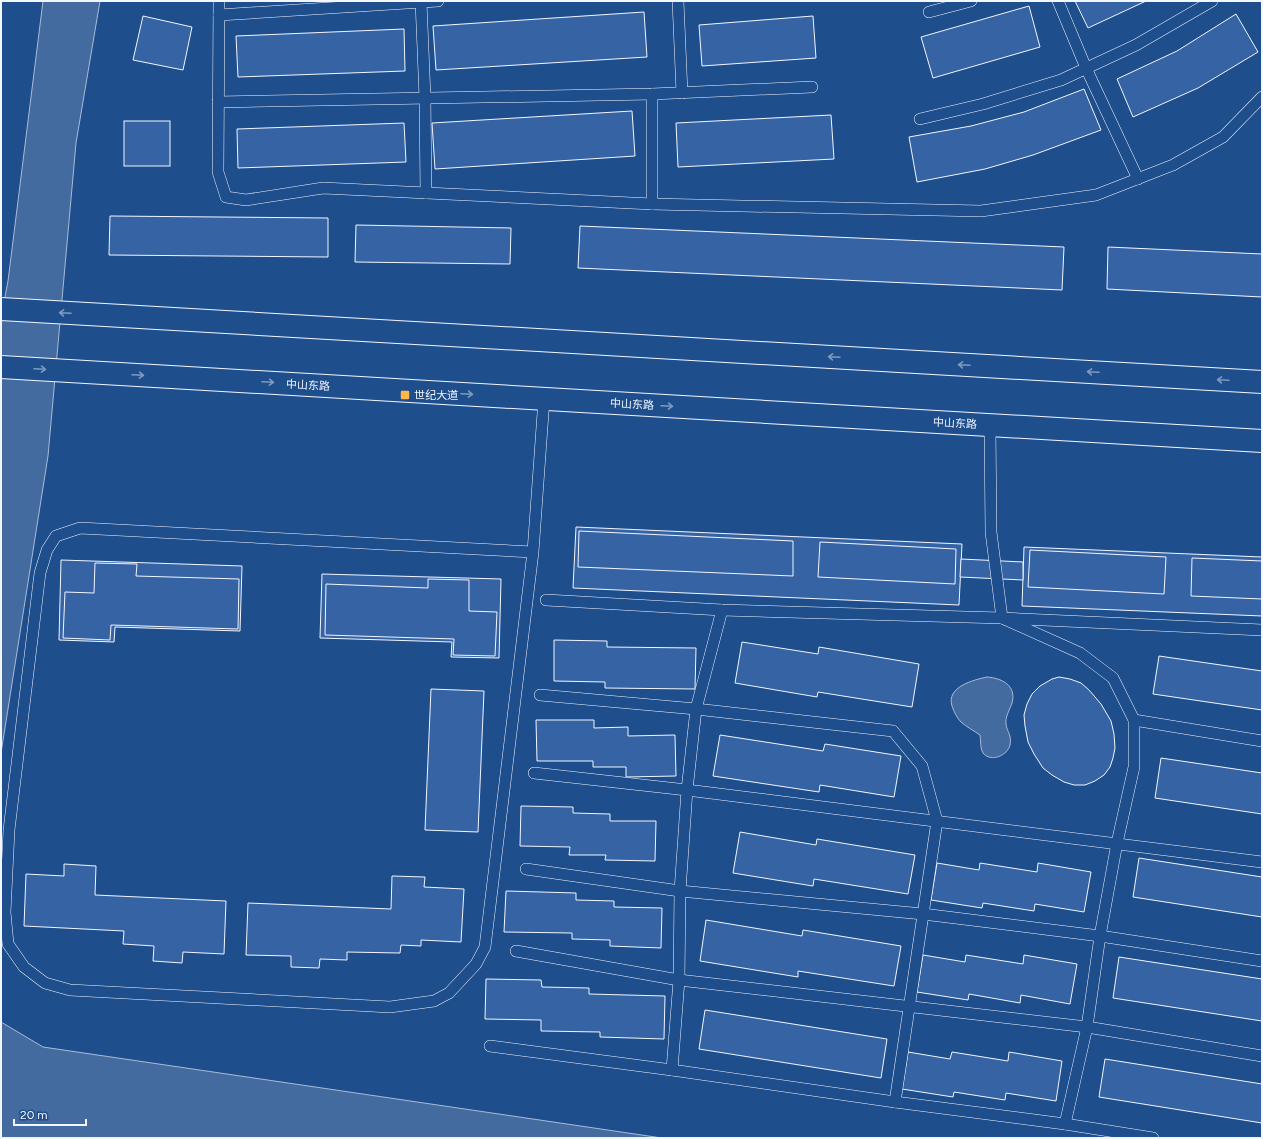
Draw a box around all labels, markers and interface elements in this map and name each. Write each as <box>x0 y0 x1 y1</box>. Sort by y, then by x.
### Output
one-way arrow <box>59 309 72 316</box>
one-way arrow <box>828 354 841 361</box>
one-way arrow <box>957 361 970 368</box>
one-way arrow <box>33 365 46 373</box>
one-way arrow <box>1087 369 1100 376</box>
one-way arrow <box>131 371 144 378</box>
one-way arrow <box>1217 376 1230 383</box>
street label: 中山东路 <box>286 378 330 393</box>
one-way arrow <box>261 379 274 386</box>
marker: 世纪大道 <box>399 389 411 401</box>
place label: 世纪大道 <box>414 389 458 402</box>
one-way arrow <box>460 391 473 398</box>
street label: 中山东路 <box>610 397 654 412</box>
one-way arrow <box>660 402 673 410</box>
street label: 中山东路 <box>933 416 977 431</box>
scale bar <box>14 1101 86 1127</box>
text: 20 m <box>20 1108 48 1122</box>

